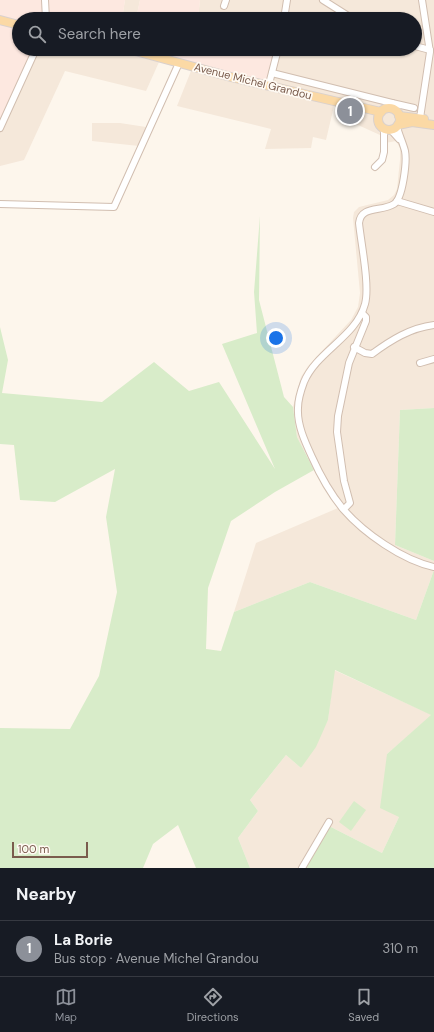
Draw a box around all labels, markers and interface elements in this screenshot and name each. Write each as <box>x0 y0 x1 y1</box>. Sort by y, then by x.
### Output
search box <box>12 12 422 56</box>
icon: search <box>26 23 48 45</box>
text: Search here <box>58 24 141 44</box>
street label: Avenue Michel Grandou <box>193 60 313 102</box>
pin: 1 <box>337 96 363 126</box>
your location <box>266 328 286 348</box>
scale bar <box>12 840 88 859</box>
text: 100 m <box>18 842 49 856</box>
text: Nearby <box>16 883 76 905</box>
text: La Borie <box>54 930 113 950</box>
text: 1 <box>27 940 31 957</box>
text: 310 m <box>383 940 418 957</box>
text: Bus stop · Avenue Michel Grandou <box>54 950 259 967</box>
tab: Map <box>55 986 77 1024</box>
tab: Directions <box>187 986 239 1024</box>
tab: Saved <box>348 986 379 1024</box>

